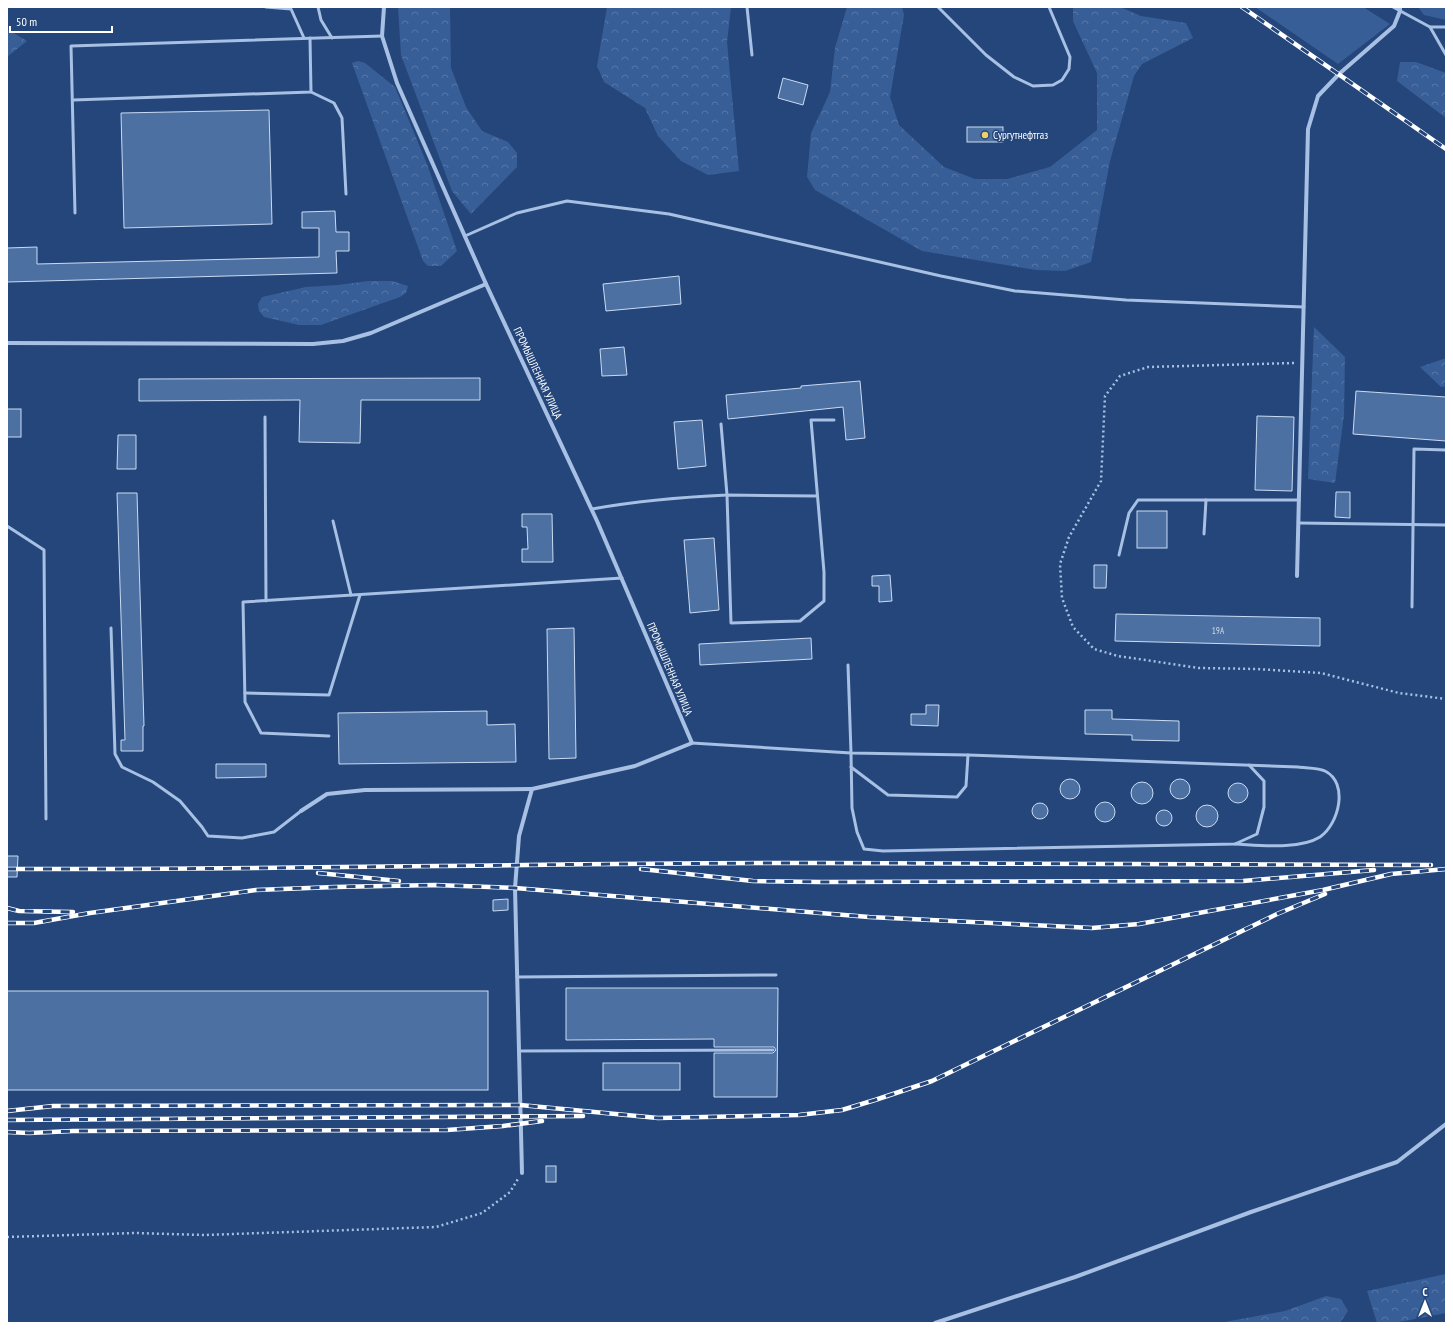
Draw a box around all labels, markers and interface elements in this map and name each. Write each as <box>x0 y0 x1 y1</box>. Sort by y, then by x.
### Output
scale bar <box>10 8 112 34</box>
text: 50 m <box>16 14 37 29</box>
place label: Сургутнефтгаз <box>993 128 1048 142</box>
marker: Сургутнефтгаз <box>980 130 990 140</box>
street label: ПРОМЫШЛЕННАЯ УЛИЦА <box>510 325 566 422</box>
street label: ПРОМЫШЛЕННАЯ УЛИЦА <box>644 620 696 719</box>
house number: 19А <box>1212 625 1225 636</box>
north arrow <box>1405 1282 1445 1322</box>
text: С <box>1422 1285 1428 1299</box>

